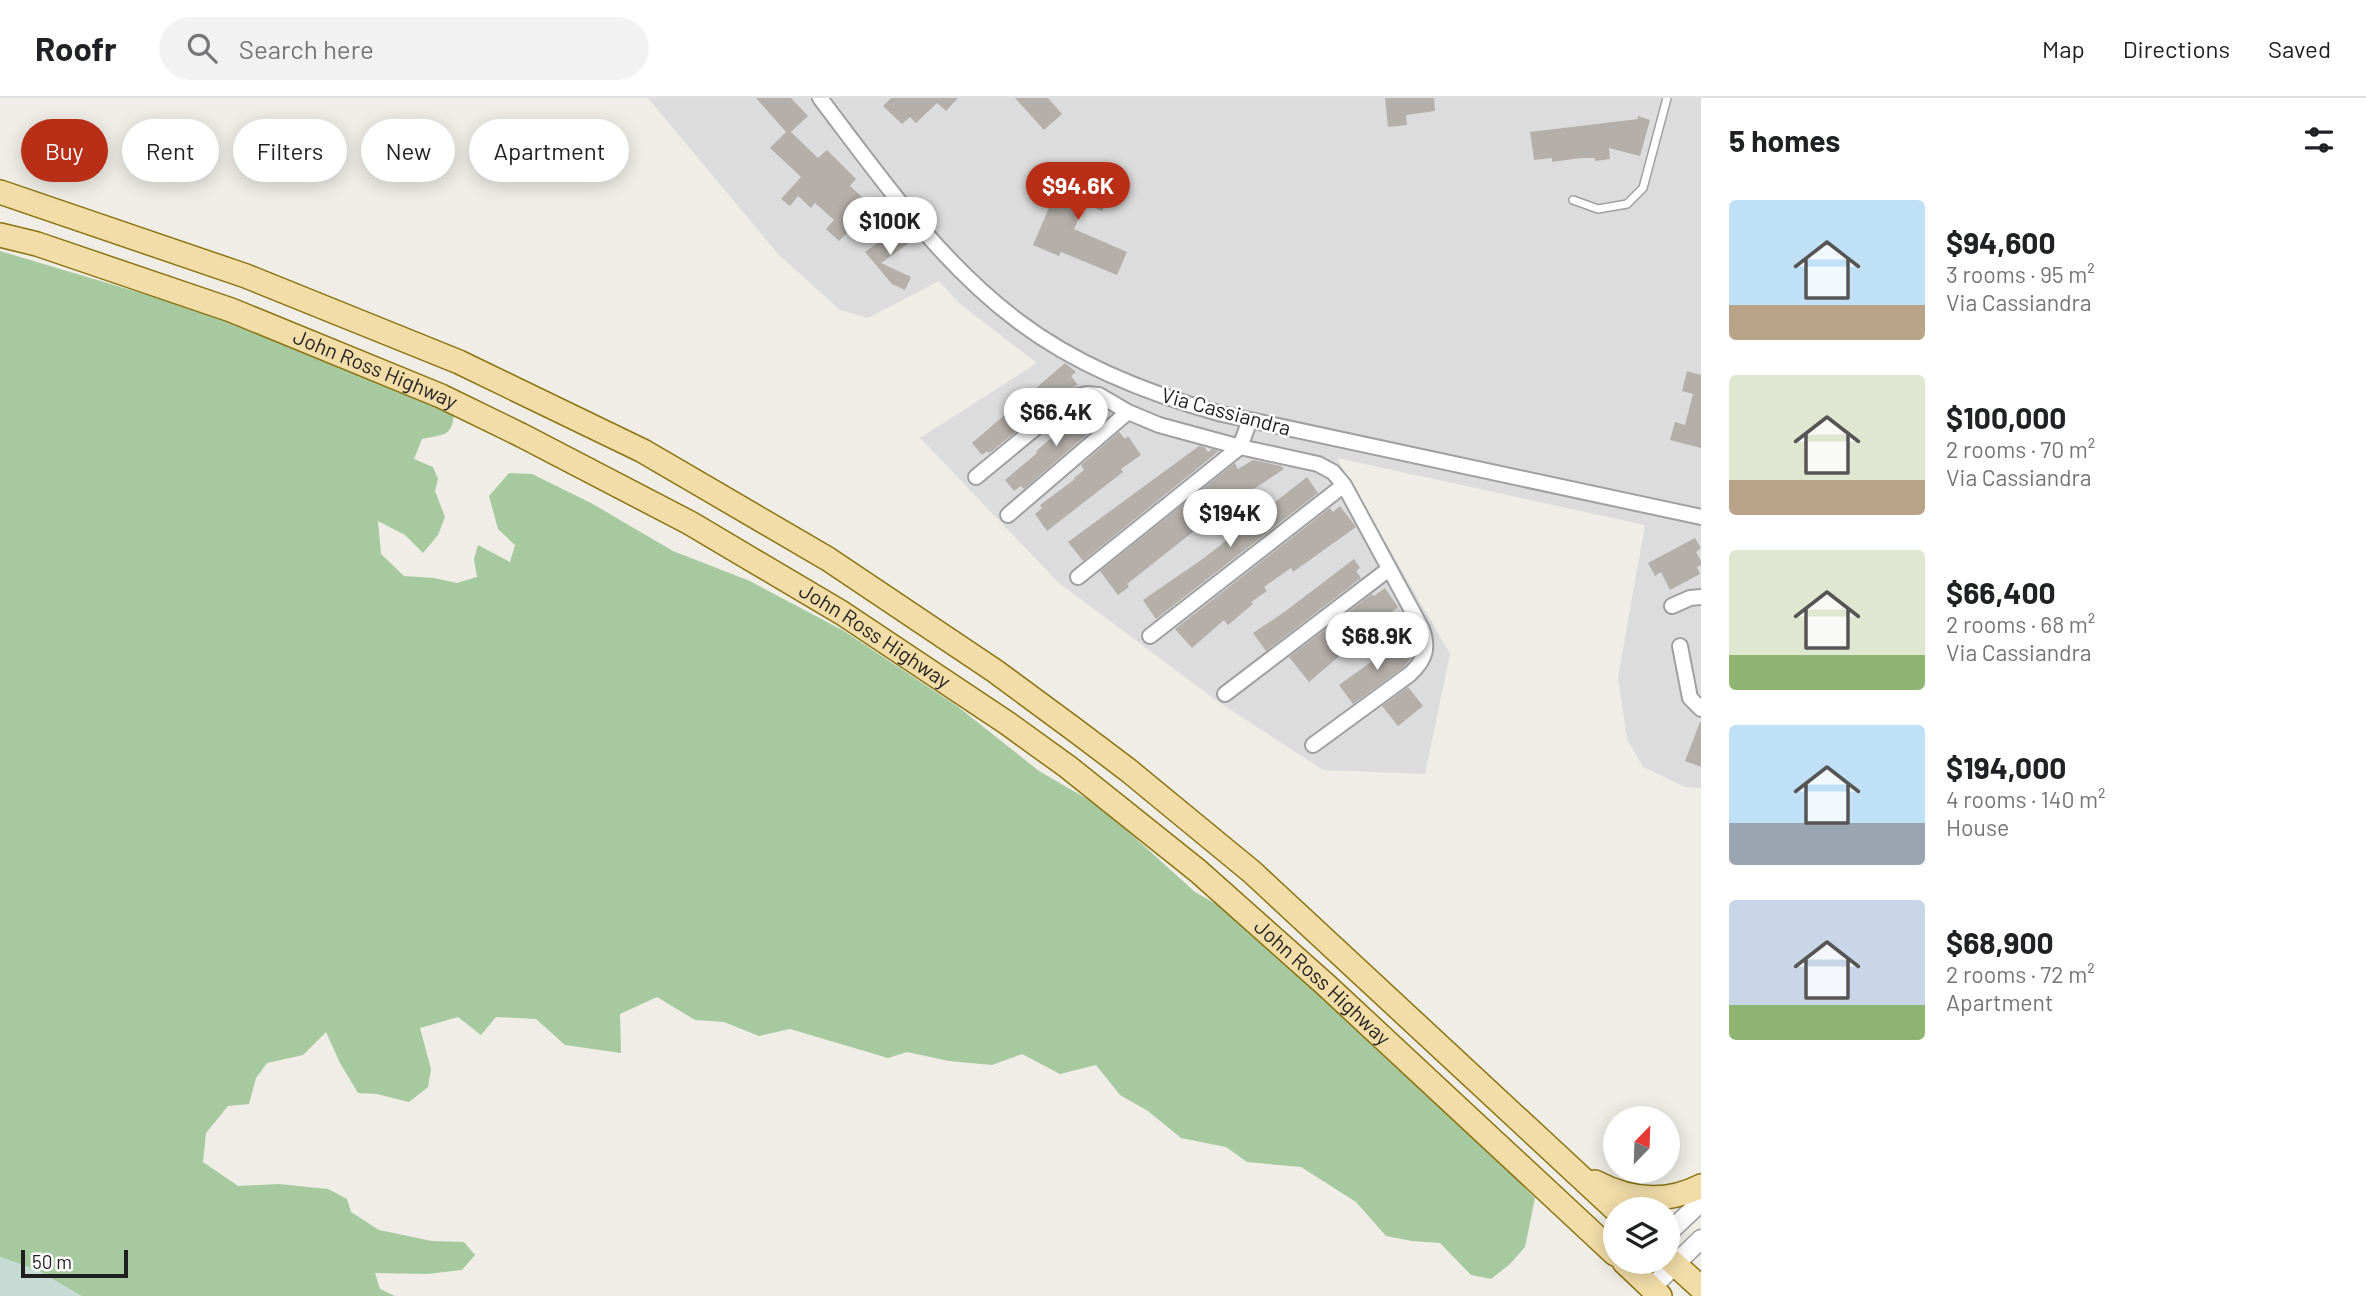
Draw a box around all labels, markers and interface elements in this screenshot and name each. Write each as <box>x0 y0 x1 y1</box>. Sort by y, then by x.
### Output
search box <box>159 17 649 80</box>
text: Roofr <box>35 28 117 68</box>
icon: search <box>183 29 221 67</box>
text: Search here <box>239 33 374 64</box>
text: Map <box>2042 34 2085 63</box>
text: Directions <box>2123 34 2230 63</box>
text: Saved <box>2268 34 2331 63</box>
chip: Buy <box>21 119 108 182</box>
chip: Rent <box>122 119 219 182</box>
chip: Filters <box>233 119 347 182</box>
chip: New <box>361 119 455 182</box>
chip: Apartment <box>469 119 629 182</box>
icon: filters <box>2300 121 2338 159</box>
text: 5 homes <box>1729 122 1840 158</box>
pin: $94.6K <box>1021 162 1135 222</box>
text: $94.6K <box>1042 171 1114 199</box>
pin: $100K <box>841 198 939 257</box>
text: $100K <box>859 206 921 234</box>
text: $94,600 <box>1946 224 2056 260</box>
icon: home <box>1785 228 1869 312</box>
text: 3 rooms · 95 m² <box>1946 260 2095 288</box>
text: Via Cassiandra <box>1946 288 2092 316</box>
street label: John Ross Highway <box>290 323 463 413</box>
street label: Via Cassiandra <box>1159 381 1294 440</box>
pin: $66.4K <box>999 388 1113 448</box>
text: $66.4K <box>1020 397 1092 425</box>
text: $100,000 <box>1946 399 2066 435</box>
icon: home <box>1785 403 1869 487</box>
text: 2 rooms · 70 m² <box>1946 435 2095 463</box>
text: Via Cassiandra <box>1946 463 2092 491</box>
pin: $194K <box>1181 490 1279 549</box>
text: $194K <box>1199 498 1261 526</box>
text: $66,400 <box>1946 574 2056 610</box>
street label: John Ross Highway <box>795 577 956 693</box>
icon: home <box>1785 578 1869 662</box>
text: 2 rooms · 68 m² <box>1946 610 2095 638</box>
pin: $68.9K <box>1320 612 1434 672</box>
text: $68.9K <box>1342 621 1412 649</box>
text: Via Cassiandra <box>1946 638 2092 666</box>
text: $194,000 <box>1946 749 2066 785</box>
icon: home <box>1785 753 1869 837</box>
text: 4 rooms · 140 m² <box>1946 785 2106 813</box>
text: House <box>1946 813 2009 841</box>
street label: John Ross Highway <box>1250 913 1397 1050</box>
text: $68,900 <box>1946 924 2054 960</box>
icon: home <box>1785 928 1869 1012</box>
text: 2 rooms · 72 m² <box>1946 960 2095 988</box>
text: Apartment <box>1946 988 2053 1016</box>
north arrow <box>1603 1106 1680 1183</box>
map controls <box>1603 1106 1680 1274</box>
button: layers <box>1603 1197 1680 1274</box>
scale bar <box>21 1247 128 1279</box>
text: 50 m <box>32 1250 72 1273</box>

